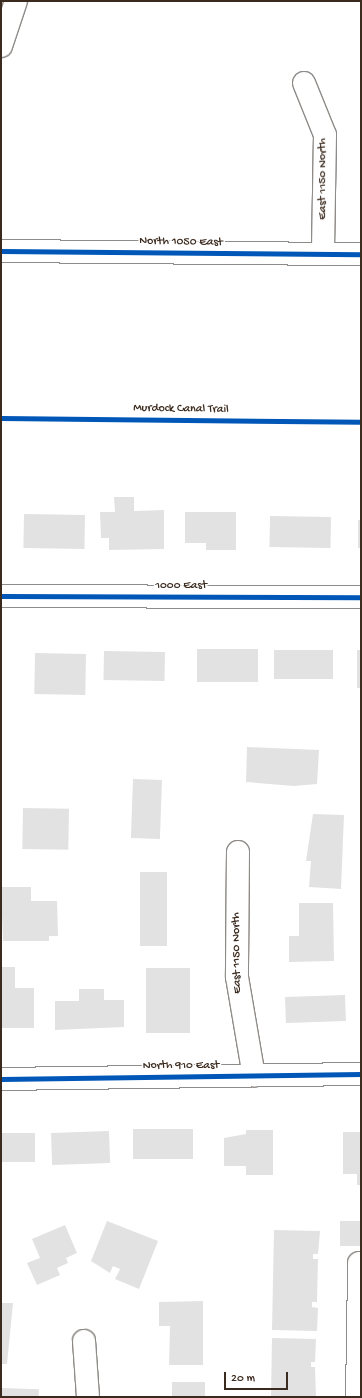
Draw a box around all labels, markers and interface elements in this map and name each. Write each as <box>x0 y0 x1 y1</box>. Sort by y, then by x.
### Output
street label: East 1150 North <box>317 138 331 220</box>
street label: North 1050 East <box>139 235 223 251</box>
street label: Murdock Canal Trail <box>133 402 229 418</box>
street label: 1000 East <box>155 580 207 594</box>
street label: East 1150 North <box>230 912 246 994</box>
street label: North 910 East <box>143 1060 219 1074</box>
scale bar <box>226 1364 290 1390</box>
text: 20 m <box>231 1372 255 1386</box>

